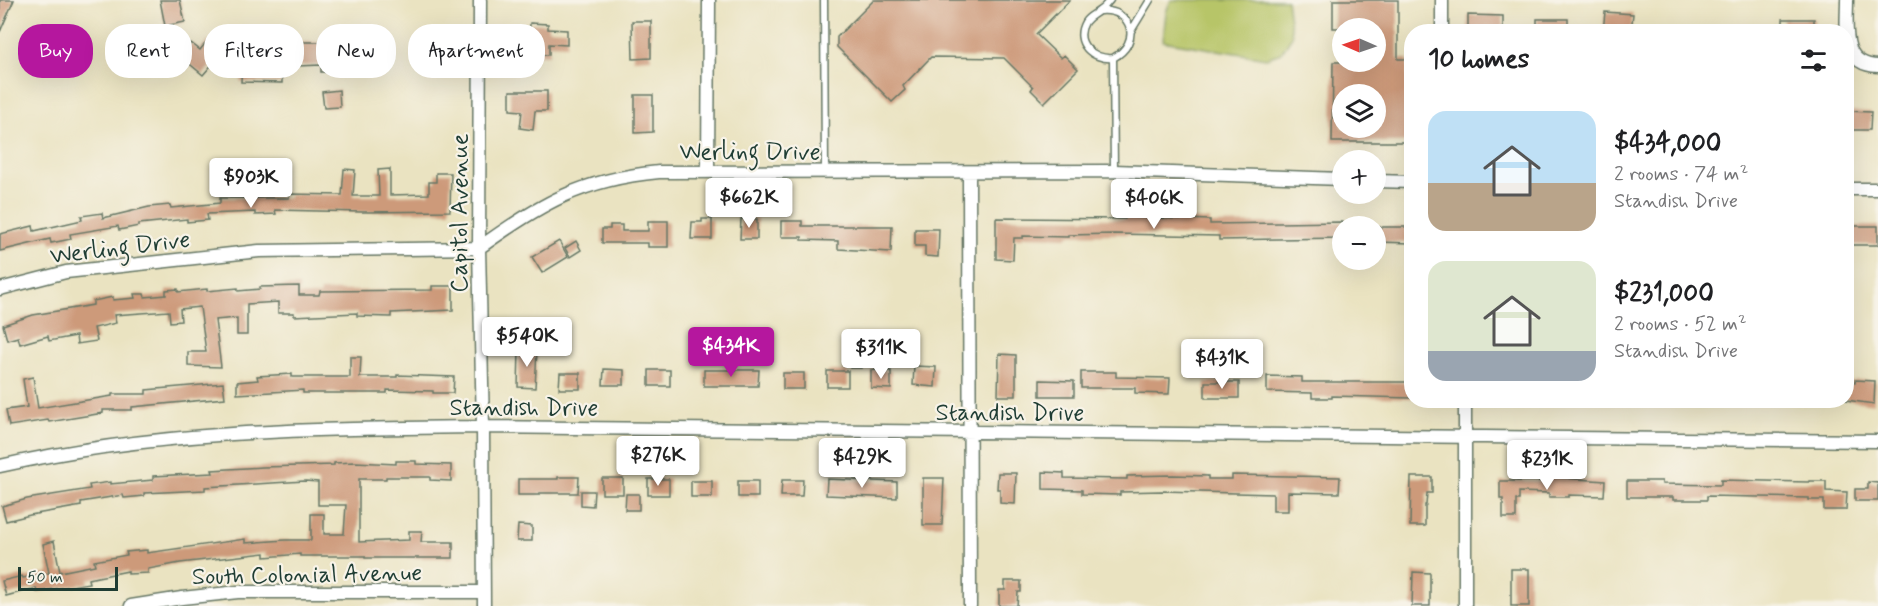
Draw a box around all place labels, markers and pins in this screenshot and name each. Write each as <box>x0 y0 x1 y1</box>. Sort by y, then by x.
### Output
pin: $903K <box>209 158 293 209</box>
pin: $662K <box>707 178 791 229</box>
pin: $406K <box>1112 179 1196 230</box>
pin: $540K <box>485 317 569 368</box>
pin: $434K <box>689 327 773 378</box>
pin: $311K <box>839 329 923 380</box>
pin: $431K <box>1180 339 1264 390</box>
pin: $276K <box>616 436 700 487</box>
pin: $429K <box>820 438 904 489</box>
pin: $231K <box>1505 440 1589 491</box>

